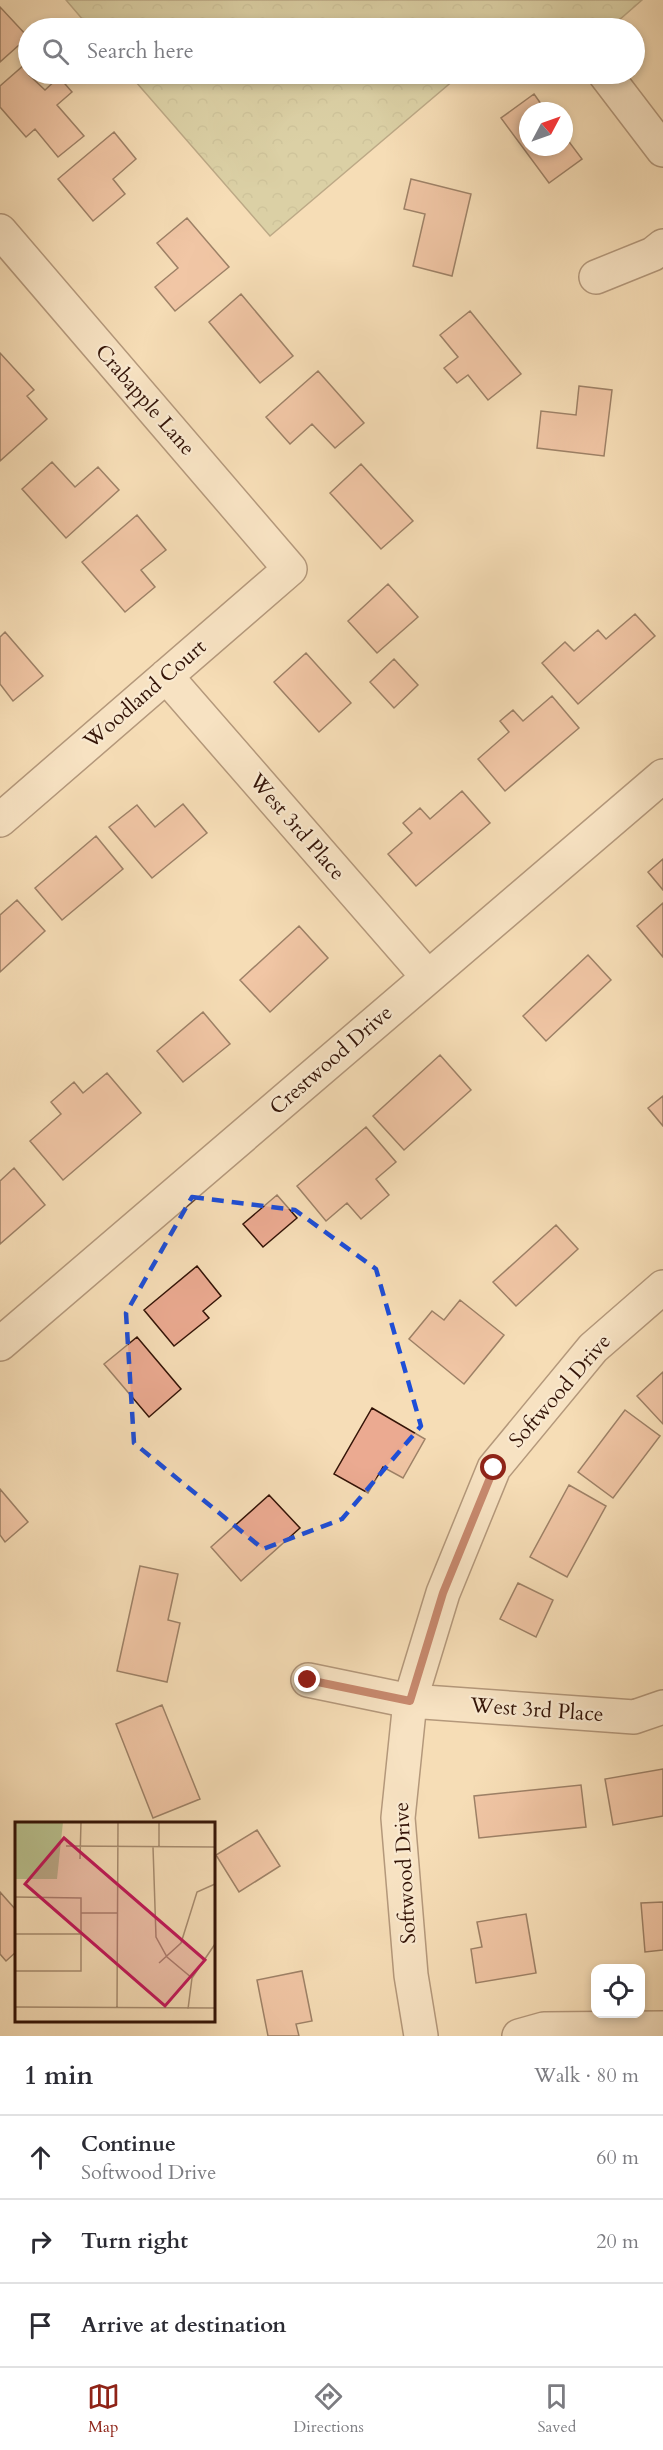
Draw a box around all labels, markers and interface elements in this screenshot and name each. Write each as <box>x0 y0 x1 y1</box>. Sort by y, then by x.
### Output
search box <box>18 18 645 84</box>
icon: search <box>39 35 72 68</box>
text: Search here <box>87 36 194 66</box>
north arrow <box>519 102 573 156</box>
street label: Crabapple Lane <box>88 338 202 462</box>
street label: Woodland Court <box>77 632 213 756</box>
street label: West 3rd Place <box>242 766 352 887</box>
street label: Crestwood Drive <box>263 999 399 1121</box>
street label: Softwood Drive <box>502 1328 618 1454</box>
route start <box>480 1454 506 1480</box>
route end <box>294 1666 320 1692</box>
street label: West 3rd Place <box>469 1691 604 1729</box>
street label: Softwood Drive <box>387 1801 423 1945</box>
inset map <box>15 1822 214 2021</box>
map controls <box>591 1964 645 2018</box>
button: locate <box>591 1964 645 2018</box>
text: 1 min <box>24 2058 93 2093</box>
text: Walk · 80 m <box>534 2062 639 2089</box>
text: Continue <box>81 2129 176 2159</box>
icon: ahead <box>24 2141 57 2174</box>
text: 60 m <box>596 2144 639 2171</box>
text: Softwood Drive <box>81 2159 216 2186</box>
icon: right <box>24 2225 57 2258</box>
text: Turn right <box>81 2226 188 2256</box>
text: 20 m <box>596 2228 639 2255</box>
icon: arrive <box>24 2309 57 2342</box>
text: Arrive at destination <box>81 2310 286 2340</box>
tab: Map <box>87 2380 120 2438</box>
tab: Directions <box>293 2380 364 2438</box>
tab: Saved <box>537 2380 576 2438</box>

